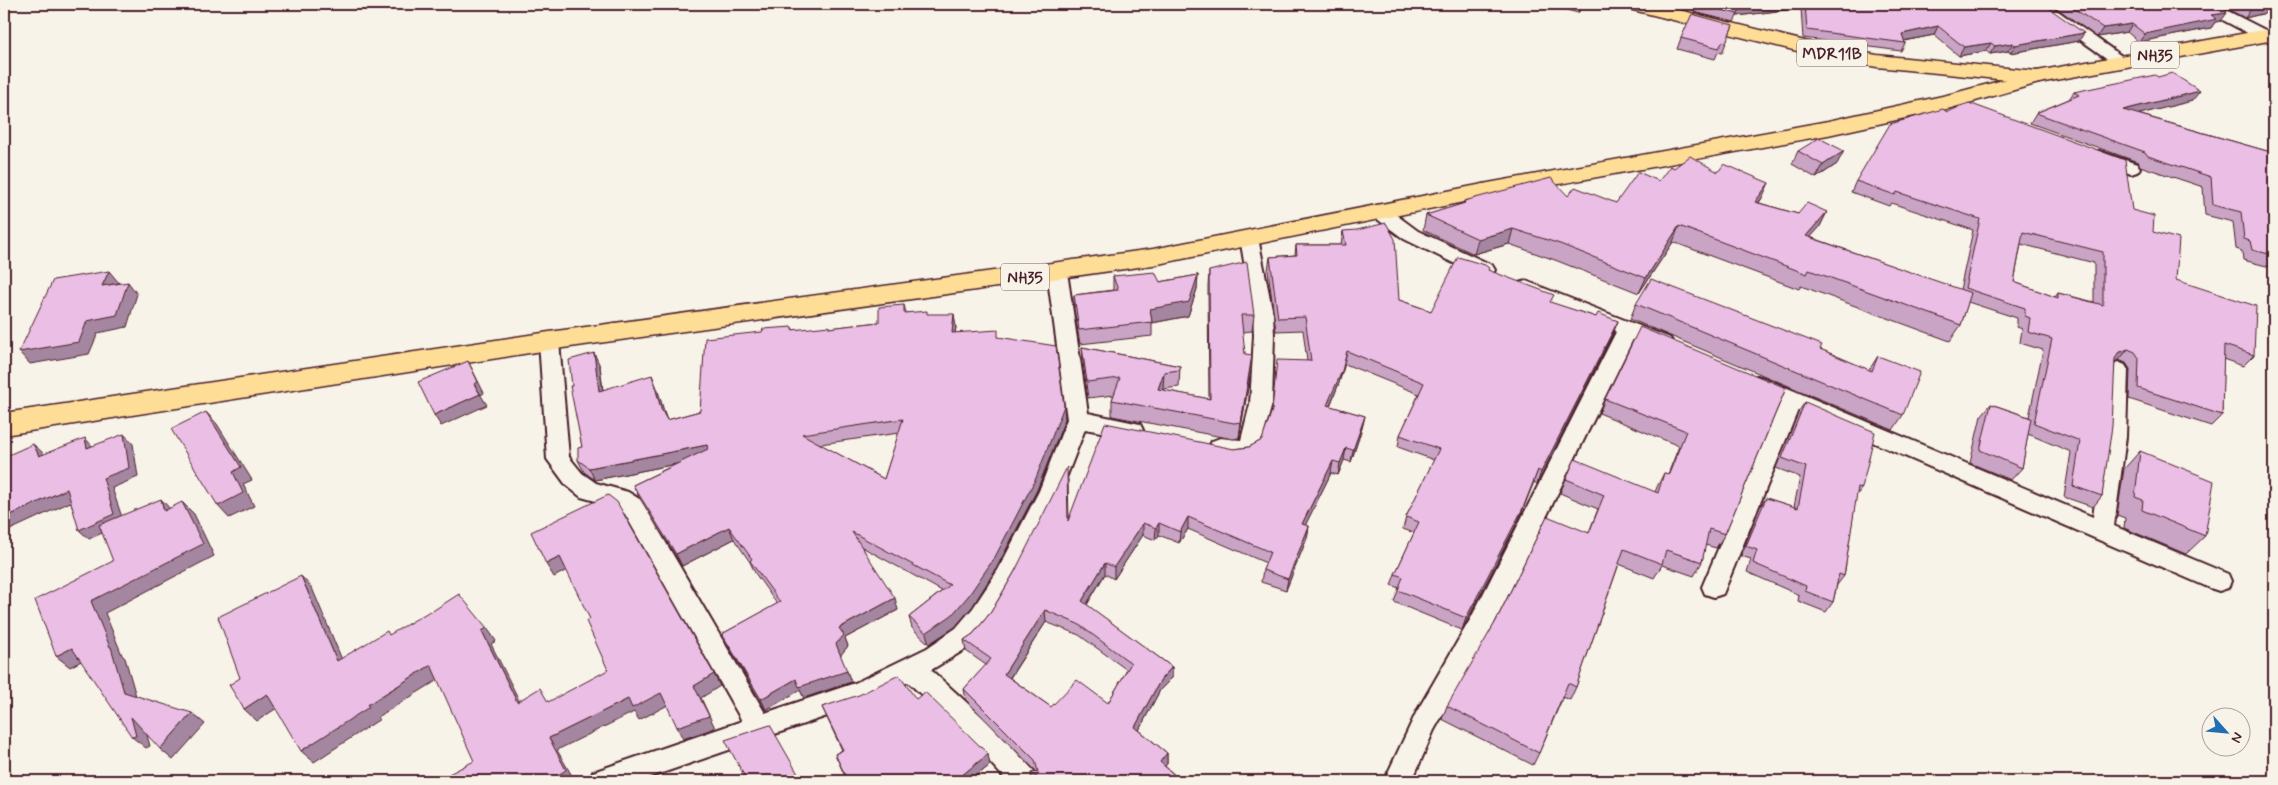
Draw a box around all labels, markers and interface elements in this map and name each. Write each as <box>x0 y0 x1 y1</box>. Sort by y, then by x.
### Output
road number: MDR11B <box>1797 40 1867 66</box>
road number: NH35 <box>2131 42 2179 68</box>
road number: NH35 <box>1001 264 1049 290</box>
north arrow <box>2200 708 2250 758</box>
text: N <box>2227 729 2247 746</box>

